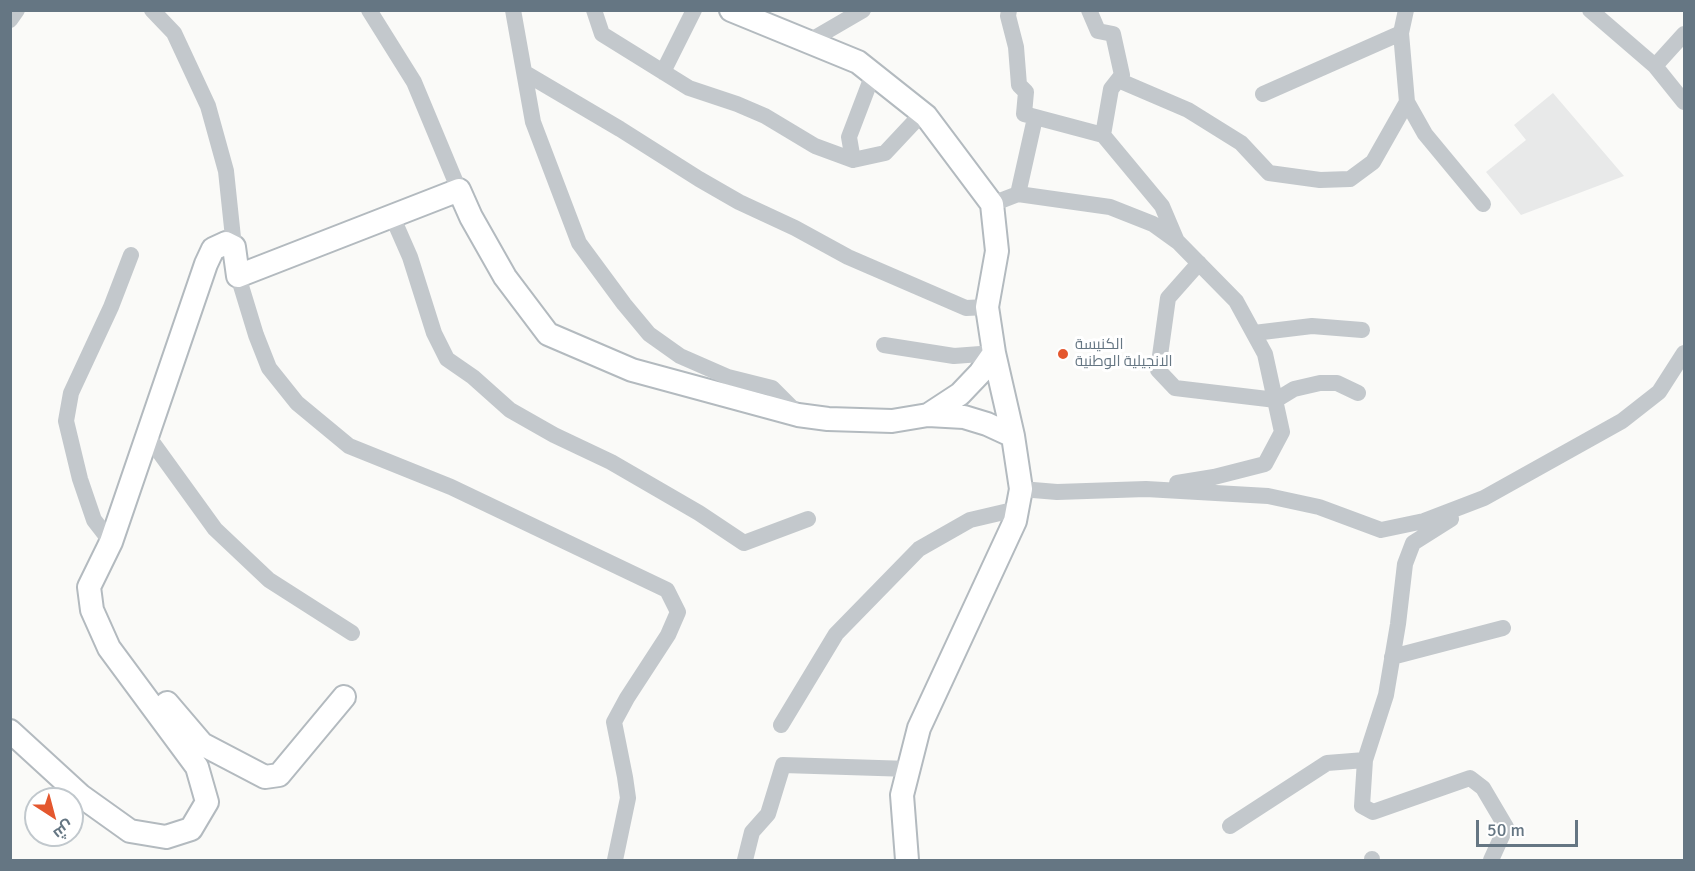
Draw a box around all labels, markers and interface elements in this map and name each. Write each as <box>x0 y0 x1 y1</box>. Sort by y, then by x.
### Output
place label: الكنيسة الانجيلية الوطنية <box>1075 336 1173 371</box>
marker: الكنيسة الانجيلية الوطنية <box>1056 347 1070 361</box>
north arrow <box>24 787 84 847</box>
scale bar <box>1479 808 1581 846</box>
text: ش <box>49 816 78 844</box>
text: 50 m <box>1487 819 1525 841</box>

